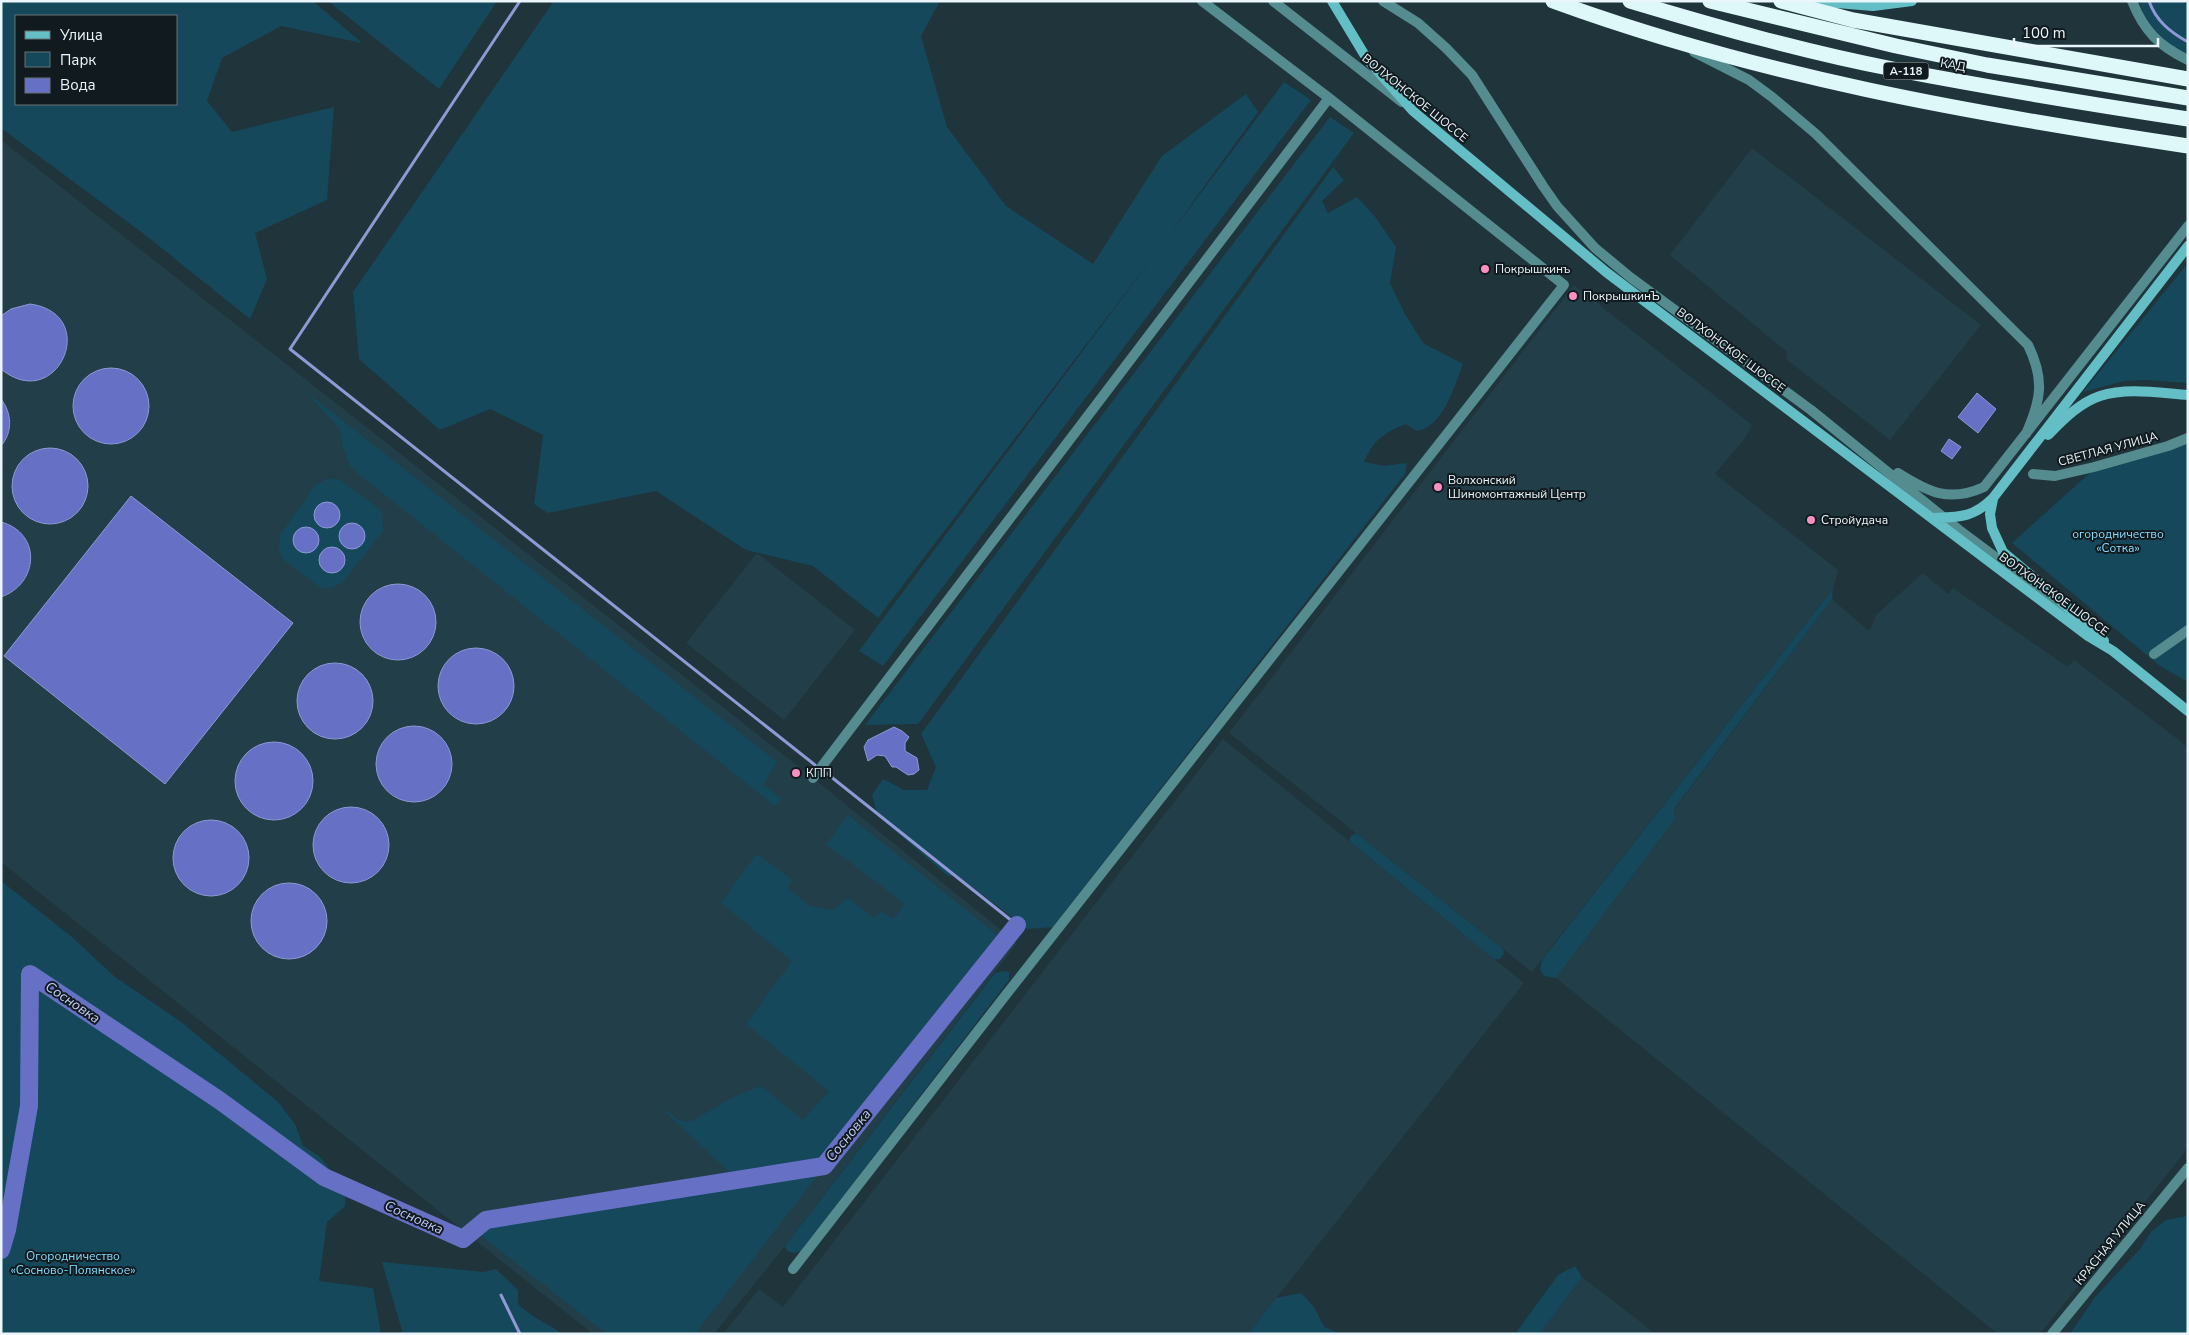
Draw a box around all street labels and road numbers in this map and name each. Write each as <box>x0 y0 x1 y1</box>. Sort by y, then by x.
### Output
street label: ВОЛХОНСКОЕ ШОССЕ <box>1359 50 1471 146</box>
street label: КАД <box>1939 55 1968 75</box>
road number: А-118 <box>1884 62 1928 80</box>
street label: ВОЛХОНСКОЕ ШОССЕ <box>1674 304 1788 396</box>
street label: СВЕТЛАЯ УЛИЦА <box>2056 428 2160 470</box>
street label: ВОЛХОНСКОЕ ШОССЕ <box>1996 549 2112 639</box>
street label: КРАСНАЯ УЛИЦА <box>2071 1197 2149 1288</box>

